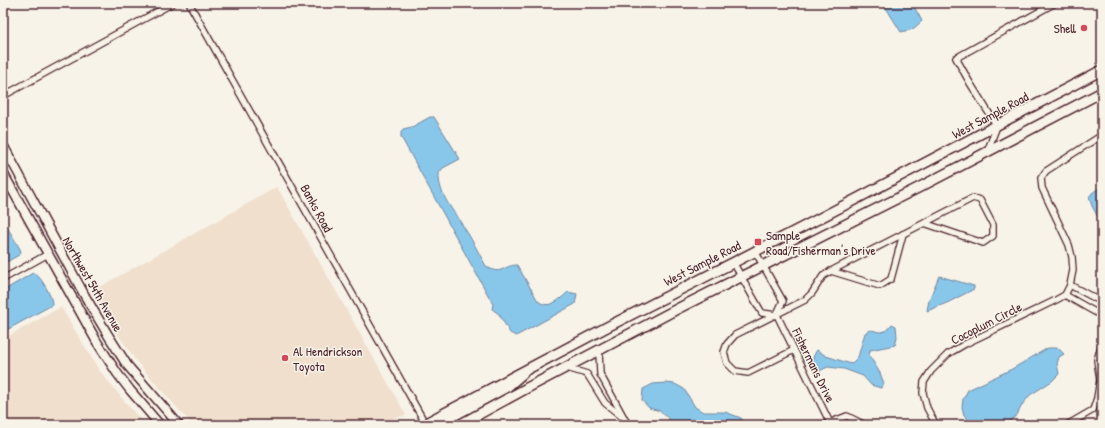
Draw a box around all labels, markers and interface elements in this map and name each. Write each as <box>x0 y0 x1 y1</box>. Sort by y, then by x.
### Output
place label: Shell <box>1054 19 1076 37</box>
marker: Shell <box>1079 23 1089 33</box>
street label: West Sample Road <box>949 87 1031 143</box>
street label: Banks Road <box>296 181 338 235</box>
place label: Sample Road/Fisherman's Drive <box>766 226 876 259</box>
street label: Northwest 54th Avenue <box>58 233 128 335</box>
street label: West Sample Road <box>660 236 744 290</box>
marker: Sample Road/Fisherman's Drive <box>753 237 763 247</box>
street label: Cocoplum Circle <box>947 297 1025 349</box>
street label: Fishermans Drive <box>788 324 840 405</box>
place label: Al Hendrickson Toyota <box>293 342 363 375</box>
marker: Al Hendrickson Toyota <box>280 353 290 363</box>

